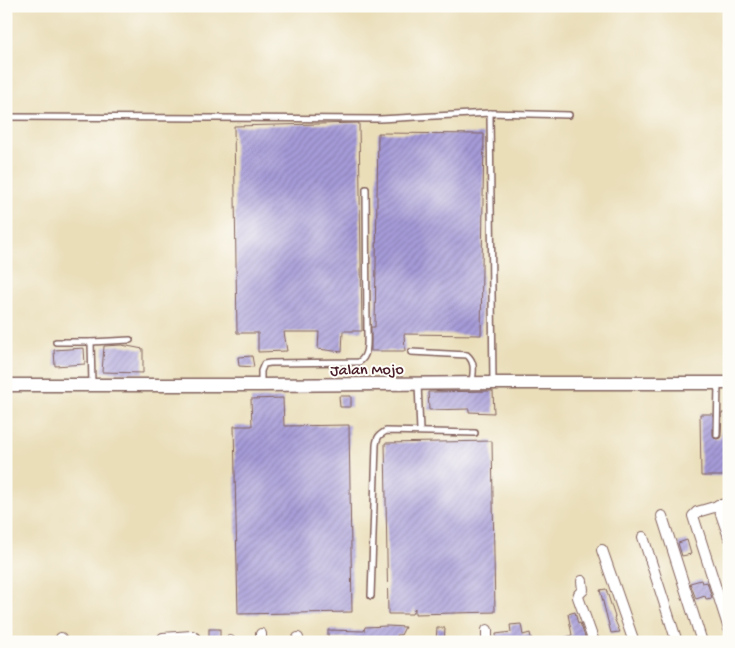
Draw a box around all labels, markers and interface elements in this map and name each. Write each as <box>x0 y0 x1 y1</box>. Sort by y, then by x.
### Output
street label: Jalan Mojo <box>330 361 404 382</box>

